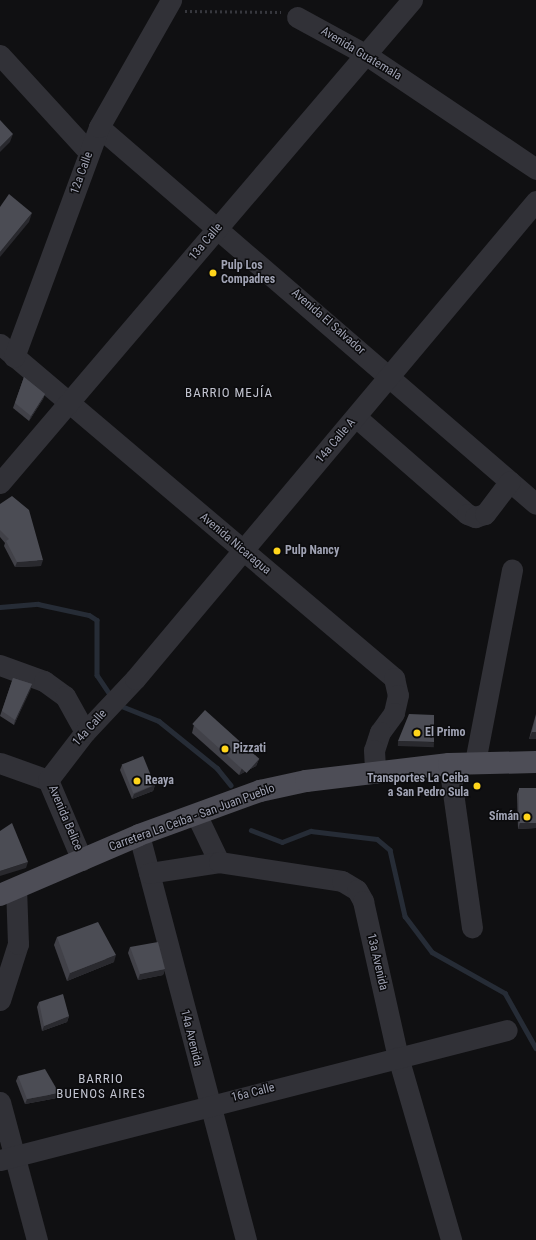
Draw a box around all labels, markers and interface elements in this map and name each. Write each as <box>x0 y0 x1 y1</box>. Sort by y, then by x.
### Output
street label: Avenida Guatemala <box>318 24 404 84</box>
street label: 12a Calle <box>68 150 96 196</box>
street label: 13a Calle <box>186 221 226 263</box>
place label: Pulp Los Compadres <box>221 259 275 287</box>
marker: Pulp Los Compadres <box>208 268 218 278</box>
street label: Avenida El Salvador <box>288 286 368 358</box>
district label: BARRIO MEJÍA <box>185 385 273 401</box>
street label: 14a Calle A <box>313 416 359 466</box>
street label: Avenida Nicaragua <box>196 510 274 578</box>
place label: Pulp Nancy <box>285 544 339 558</box>
marker: Pulp Nancy <box>272 546 282 556</box>
street label: 14a Calle <box>70 707 110 749</box>
place label: El Primo <box>425 726 465 740</box>
marker: El Primo <box>412 728 422 738</box>
place label: Pizzati <box>233 742 266 756</box>
marker: Pizzati <box>220 744 230 754</box>
place label: Transportes La Ceiba a San Pedro Sula <box>367 772 469 800</box>
place label: Reaya <box>145 774 174 788</box>
marker: Reaya <box>132 776 142 786</box>
street label: Carretera La Ceiba - San Juan Pueblo <box>107 781 277 855</box>
marker: Transportes La Ceiba a San Pedro Sula <box>472 781 482 791</box>
street label: Avenida Belice <box>45 783 85 853</box>
place label: Símán <box>489 810 519 824</box>
marker: Símán <box>522 812 532 822</box>
street label: 13a Avenida <box>363 932 391 992</box>
street label: 14a Avenida <box>177 1008 205 1068</box>
district label: BARRIO BUENOS AIRES <box>56 1072 146 1103</box>
street label: 16a Calle <box>230 1081 276 1105</box>

